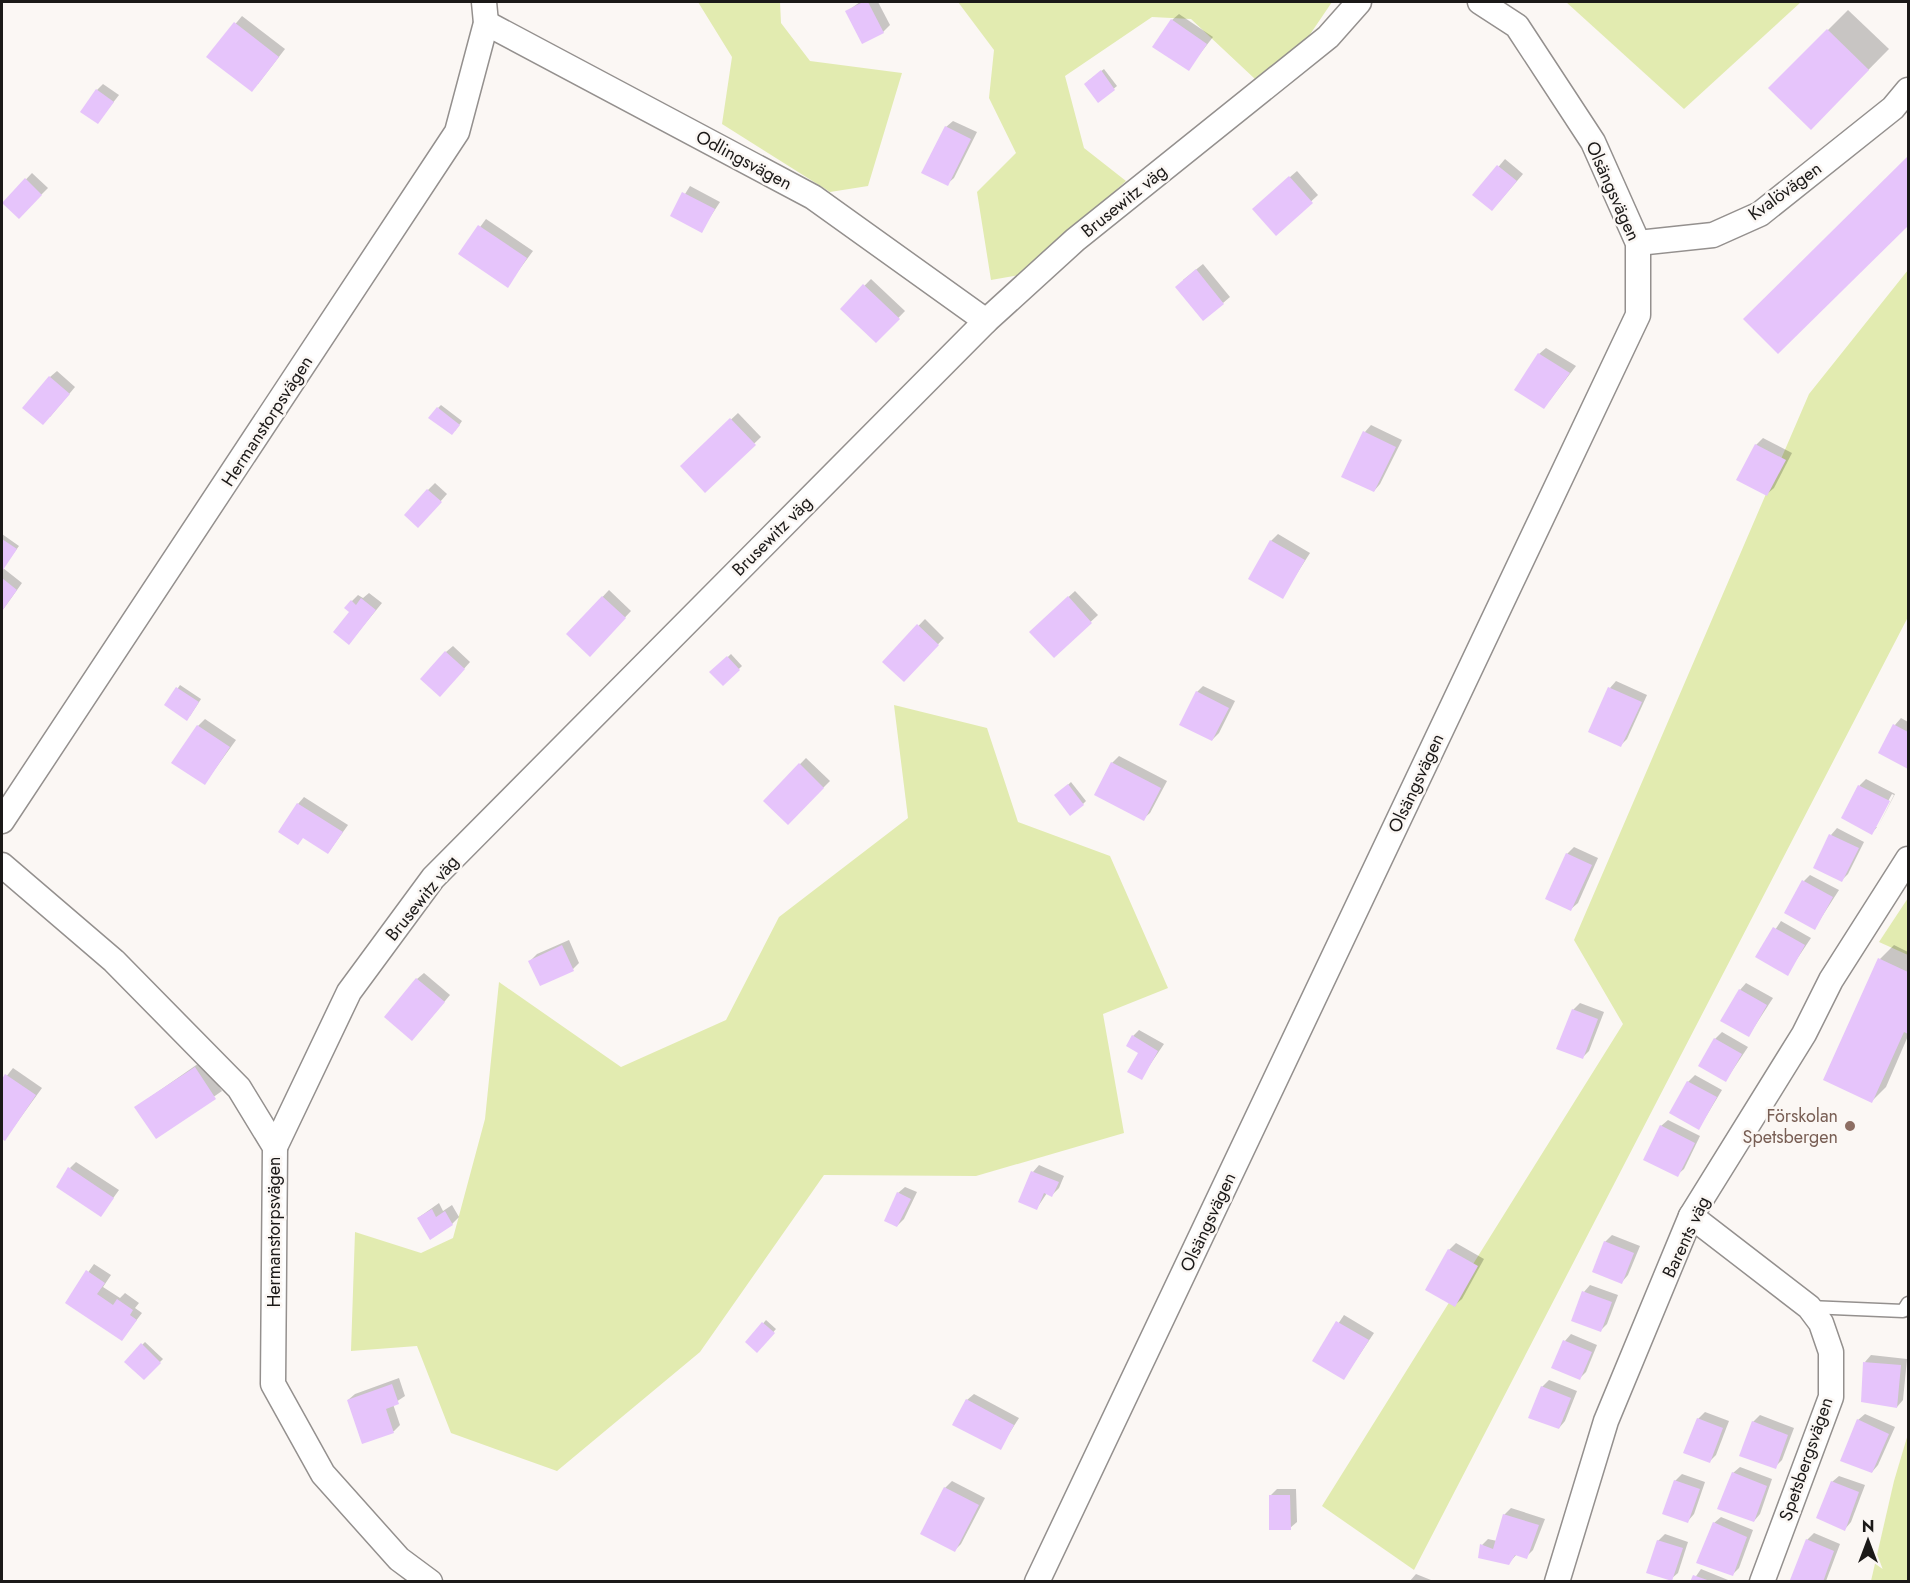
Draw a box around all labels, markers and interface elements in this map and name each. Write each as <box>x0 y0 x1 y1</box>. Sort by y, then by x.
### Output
street label: Odlingsvägen <box>691 124 797 196</box>
street label: Olsängsvägen <box>1579 137 1647 245</box>
street label: Kvalövägen <box>1743 155 1827 227</box>
street label: Brusewitz väg <box>1075 158 1173 244</box>
street label: Hermanstorpsvägen <box>215 351 319 491</box>
street label: Brusewitz väg <box>726 490 818 582</box>
street label: Olsängsvägen <box>1382 729 1450 837</box>
street label: Brusewitz väg <box>379 849 465 947</box>
place label: Förskolan Spetsbergen <box>1743 1103 1838 1150</box>
marker: Förskolan Spetsbergen <box>1843 1119 1857 1133</box>
street label: Hermanstorpsvägen <box>261 1156 287 1308</box>
street label: Olsängsvägen <box>1174 1168 1242 1276</box>
street label: Barents väg <box>1656 1192 1716 1282</box>
street label: Spetsbergsvägen <box>1773 1394 1839 1524</box>
north arrow <box>1838 1511 1898 1571</box>
text: N <box>1862 1515 1874 1538</box>

